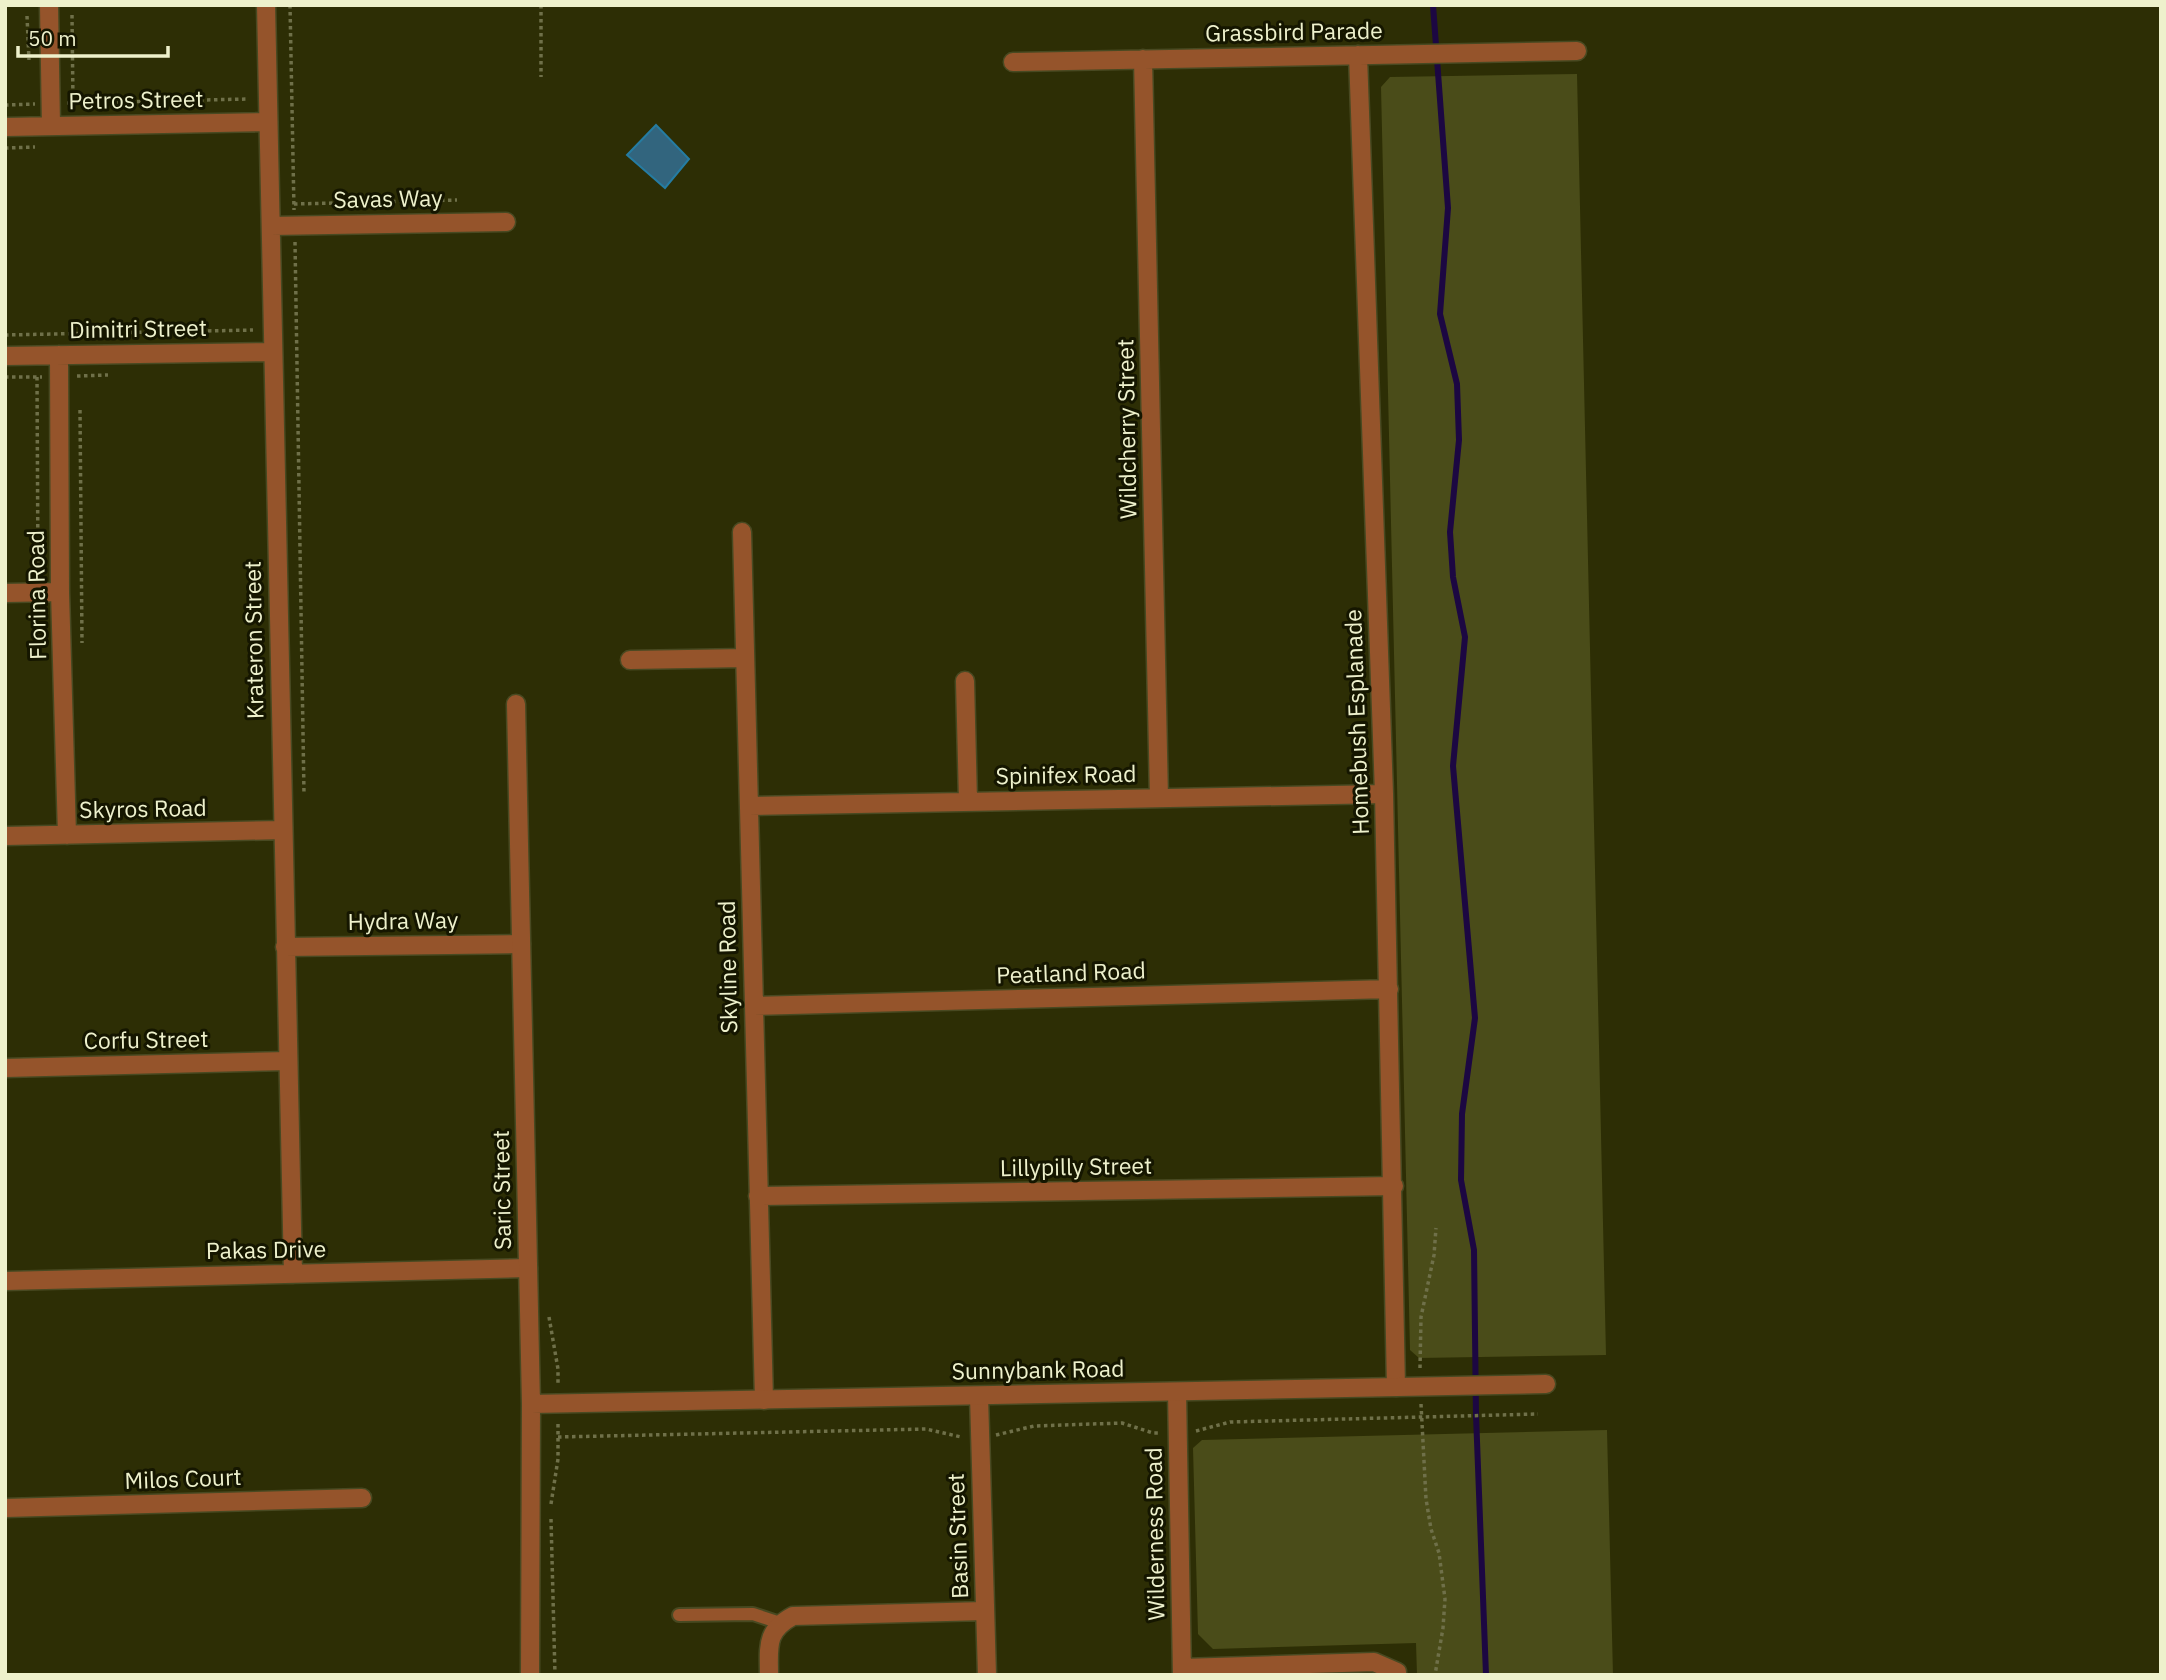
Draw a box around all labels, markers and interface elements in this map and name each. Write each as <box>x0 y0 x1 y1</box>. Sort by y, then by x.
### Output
scale bar <box>18 14 168 58</box>
street label: Grassbird Parade <box>1205 14 1383 48</box>
text: 50 m <box>28 24 77 52</box>
street label: Petros Street <box>68 83 204 115</box>
street label: Savas Way <box>333 182 443 214</box>
street label: Dimitri Street <box>69 312 207 344</box>
street label: Wildcherry Street <box>1109 339 1143 519</box>
street label: Florina Road <box>20 530 52 660</box>
street label: Krateron Street <box>237 561 269 719</box>
street label: Homebush Esplanade <box>1337 609 1375 835</box>
street label: Spinifex Road <box>995 758 1137 790</box>
street label: Skyros Road <box>79 792 207 824</box>
street label: Skyline Road <box>711 900 743 1034</box>
street label: Hydra Way <box>347 904 459 936</box>
street label: Peatland Road <box>996 954 1146 990</box>
street label: Corfu Street <box>83 1023 209 1055</box>
street label: Saric Street <box>485 1130 517 1250</box>
street label: Lillypilly Street <box>1000 1150 1152 1182</box>
street label: Pakas Drive <box>206 1233 326 1265</box>
street label: Sunnybank Road <box>951 1352 1125 1386</box>
street label: Wilderness Road <box>1137 1447 1171 1621</box>
street label: Milos Court <box>124 1461 242 1495</box>
street label: Basin Street <box>940 1473 974 1599</box>

